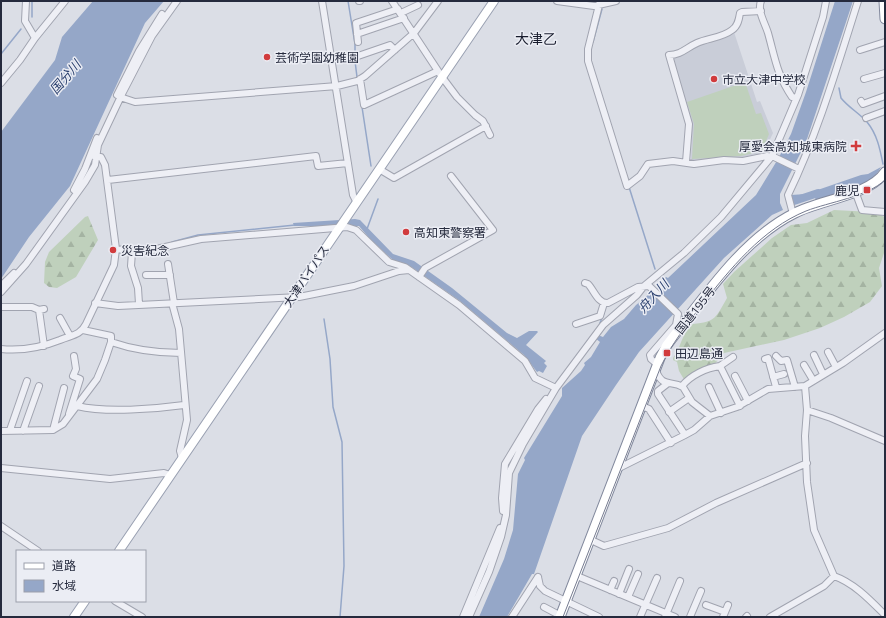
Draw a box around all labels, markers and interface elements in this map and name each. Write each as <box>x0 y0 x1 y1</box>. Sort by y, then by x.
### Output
district label: 大津乙 <box>515 28 557 49</box>
place label: 芸術学園幼稚園 <box>275 48 359 67</box>
marker: 芸術学園幼稚園 <box>262 52 272 62</box>
water label: 国分川 <box>45 54 87 98</box>
place label: 市立大津中学校 <box>722 70 806 89</box>
marker: 市立大津中学校 <box>709 74 719 84</box>
place label: 厚愛会高知城東病院 <box>739 137 847 156</box>
marker: 厚愛会高知城東病院 <box>850 140 862 152</box>
place label: 鹿児 <box>835 181 859 200</box>
marker: 鹿児 <box>862 185 872 195</box>
place label: 高知東警察署 <box>414 223 486 242</box>
marker: 高知東警察署 <box>401 227 411 237</box>
place label: 災害紀念 <box>121 241 169 260</box>
street label: 大津バイパス <box>278 241 334 311</box>
marker: 災害紀念 <box>108 245 118 255</box>
water label: 舟入川 <box>633 273 675 317</box>
street label: 国道195号 <box>670 282 720 338</box>
place label: 田辺島通 <box>675 344 723 363</box>
marker: 田辺島通 <box>662 348 672 358</box>
legend <box>16 550 146 602</box>
text: 道路 <box>52 556 76 575</box>
text: 水域 <box>52 576 76 595</box>

